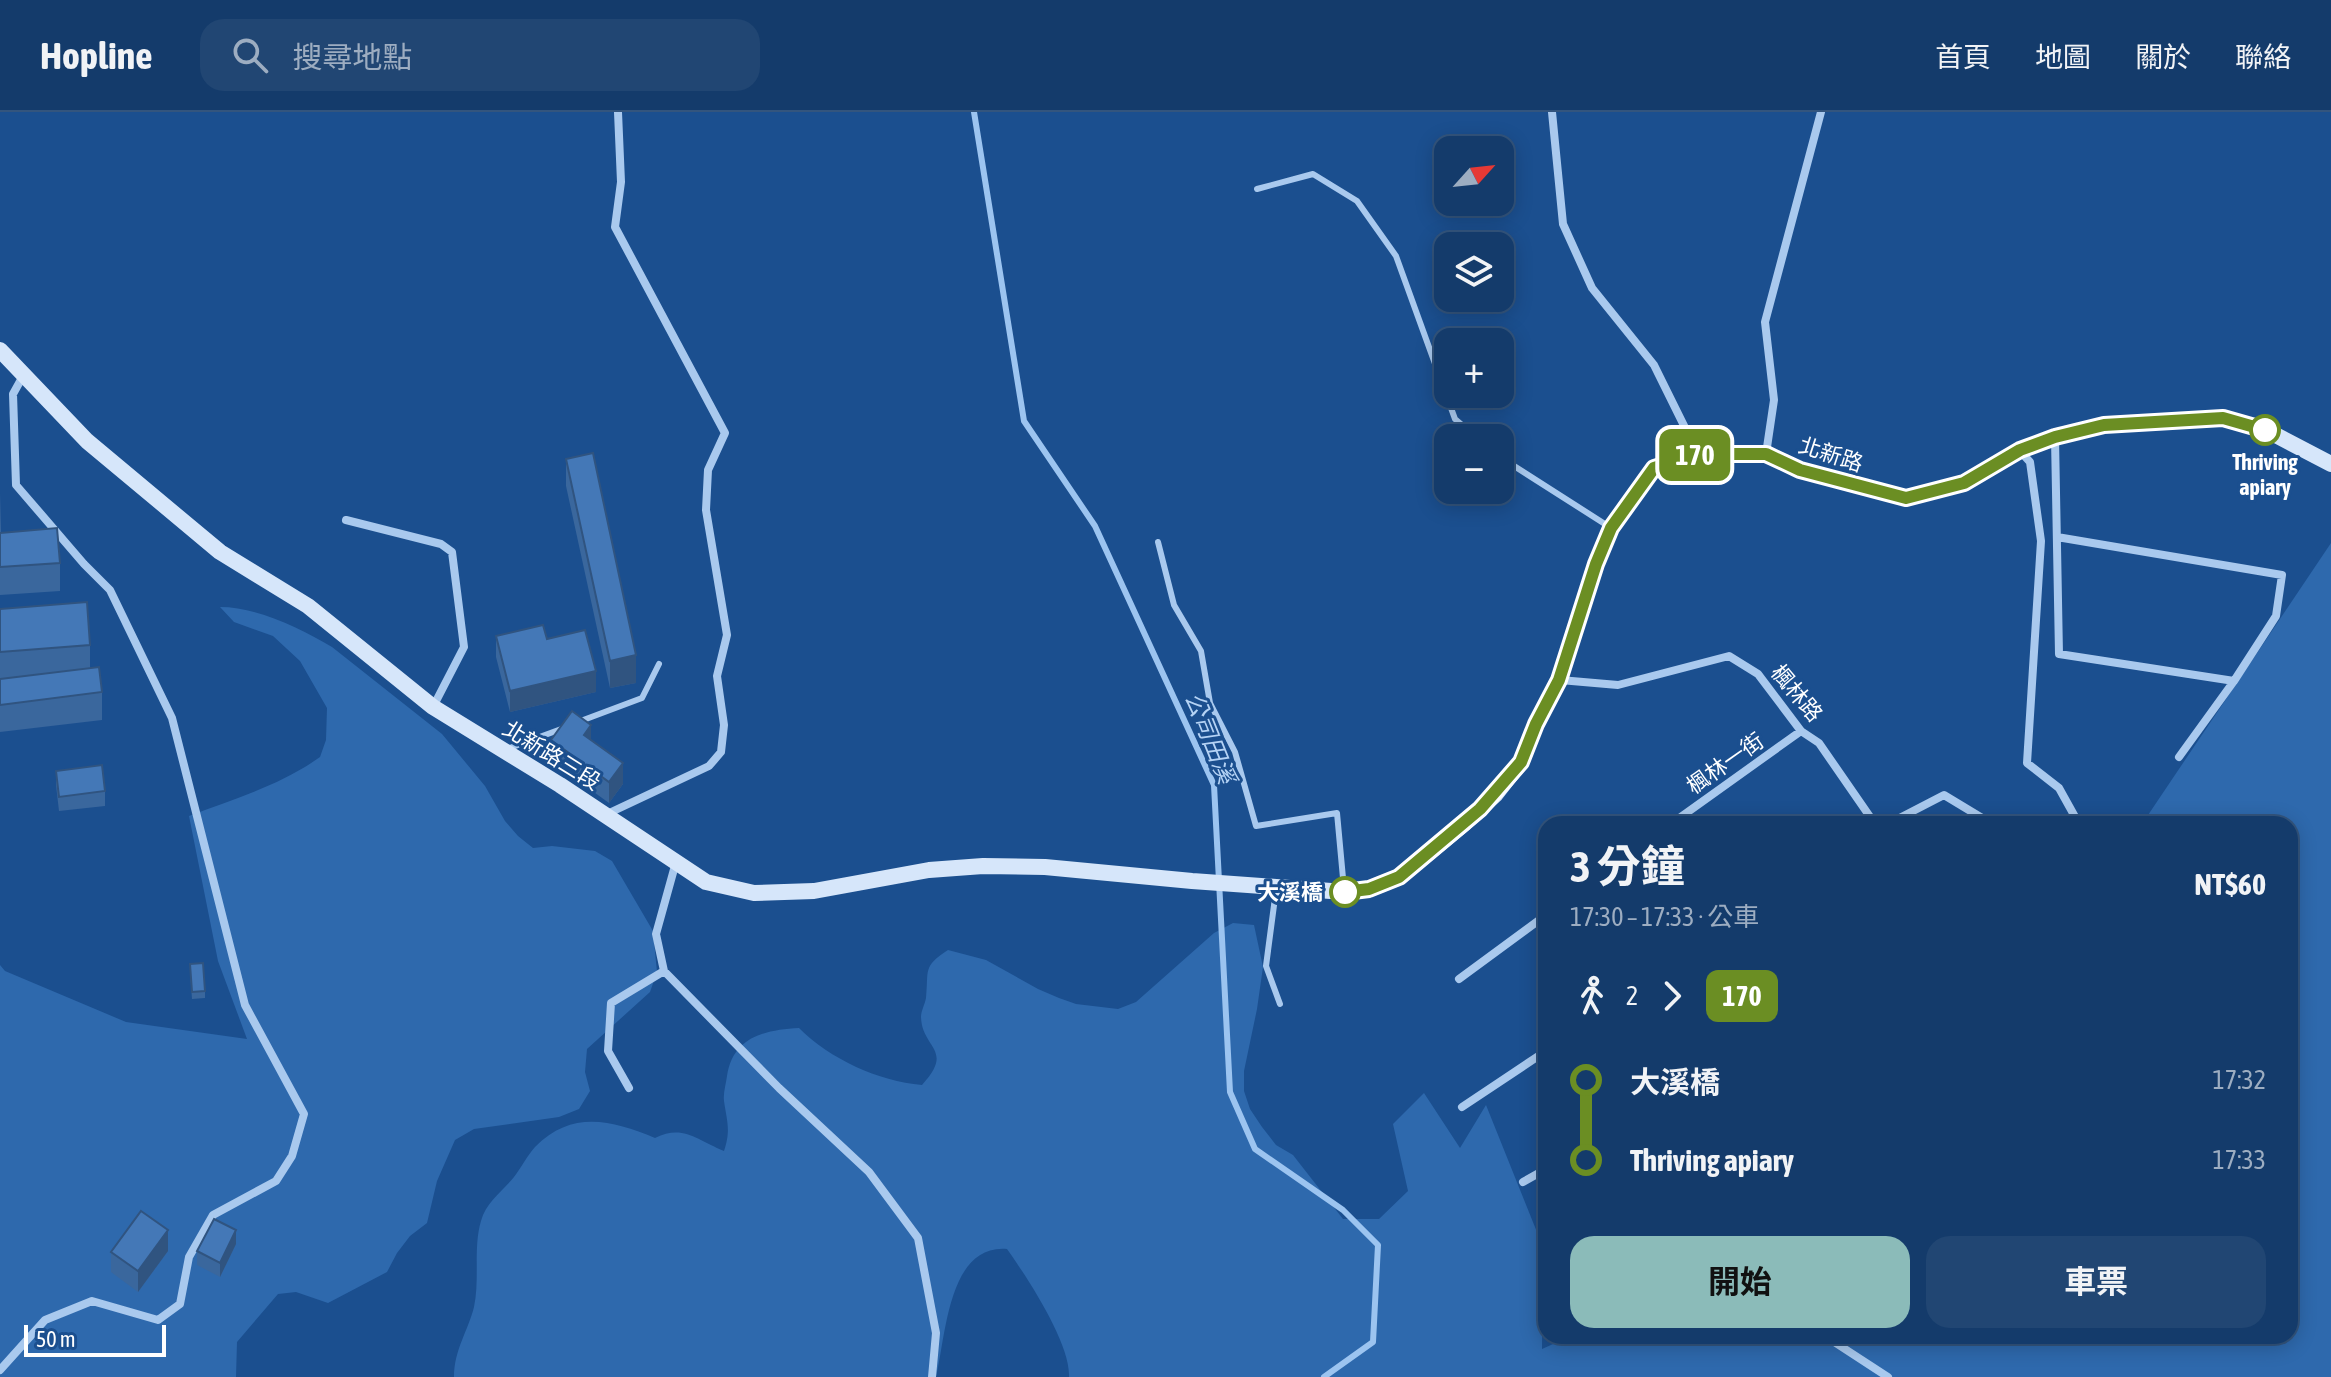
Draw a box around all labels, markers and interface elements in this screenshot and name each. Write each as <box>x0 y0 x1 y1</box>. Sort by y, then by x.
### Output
search box <box>200 19 760 91</box>
icon: search <box>228 33 272 77</box>
text: Hopline <box>40 34 152 77</box>
text: 搜尋地點 <box>292 40 412 74</box>
text: 首頁 <box>1935 41 1991 73</box>
text: 地圖 <box>2035 41 2091 73</box>
text: 關於 <box>2135 41 2191 73</box>
text: 聯絡 <box>2235 41 2291 73</box>
north arrow <box>1434 136 1514 216</box>
map controls <box>1434 136 1514 504</box>
button: layers <box>1434 232 1514 312</box>
button: + <box>1434 328 1514 408</box>
marker: Thriving apiary <box>2250 415 2280 445</box>
button: − <box>1434 424 1514 504</box>
line badge: 170 <box>1649 429 1741 481</box>
street label: 北新路 <box>1796 431 1866 477</box>
text: 170 <box>1675 439 1715 471</box>
place label: Thriving apiary <box>2232 449 2298 500</box>
street label: 楓林路 <box>1766 659 1828 727</box>
water label: 公司田溪 <box>1180 688 1242 790</box>
street label: 北新路三段 <box>498 715 606 795</box>
street label: 楓林一街 <box>1681 727 1769 799</box>
text: 3 分鐘 <box>1570 841 1685 891</box>
text: NT$60 <box>2194 867 2266 901</box>
marker: 大溪橋 <box>1330 877 1360 907</box>
place label: 大溪橋 <box>1257 879 1323 905</box>
text: 17:30 – 17:33 · 公車 <box>1570 902 1759 932</box>
icon: walk <box>1570 974 1614 1018</box>
icon: forward <box>1650 974 1694 1018</box>
text: 170 <box>1722 980 1762 1012</box>
text: 2 <box>1626 981 1638 1011</box>
text: 大溪橋 <box>1630 1065 1720 1099</box>
text: 17:32 <box>2212 1065 2266 1095</box>
text: Thriving apiary <box>1630 1143 1794 1177</box>
text: 17:33 <box>2212 1145 2266 1175</box>
button: 開始 <box>1570 1236 1910 1328</box>
button: 車票 <box>1926 1236 2266 1328</box>
scale bar <box>24 1321 166 1357</box>
text: 50 m <box>36 1326 76 1352</box>

